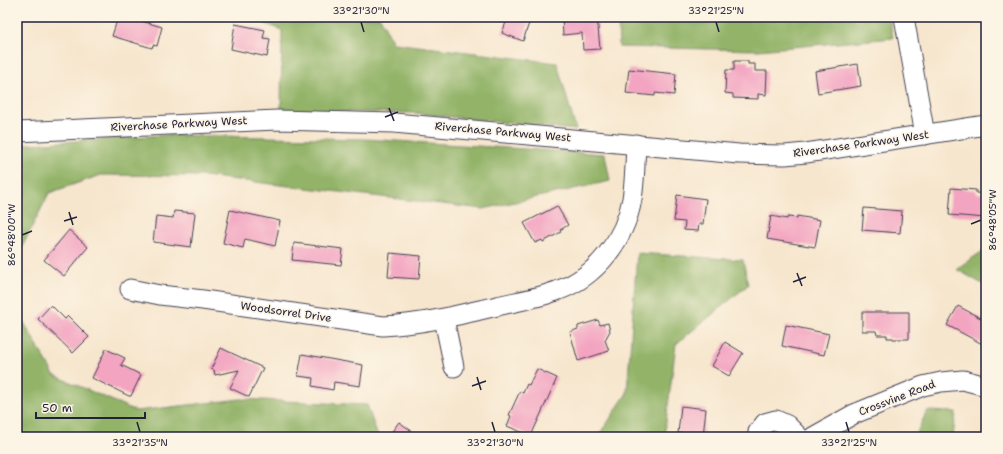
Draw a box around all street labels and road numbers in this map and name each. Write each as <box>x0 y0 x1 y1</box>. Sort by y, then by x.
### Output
street label: Riverchase Parkway West <box>110 113 248 135</box>
street label: Riverchase Parkway West <box>434 119 572 145</box>
street label: Riverchase Parkway West <box>792 127 930 161</box>
street label: Woodsorrel Drive <box>239 298 333 326</box>
street label: Crossvine Road <box>857 376 938 420</box>

